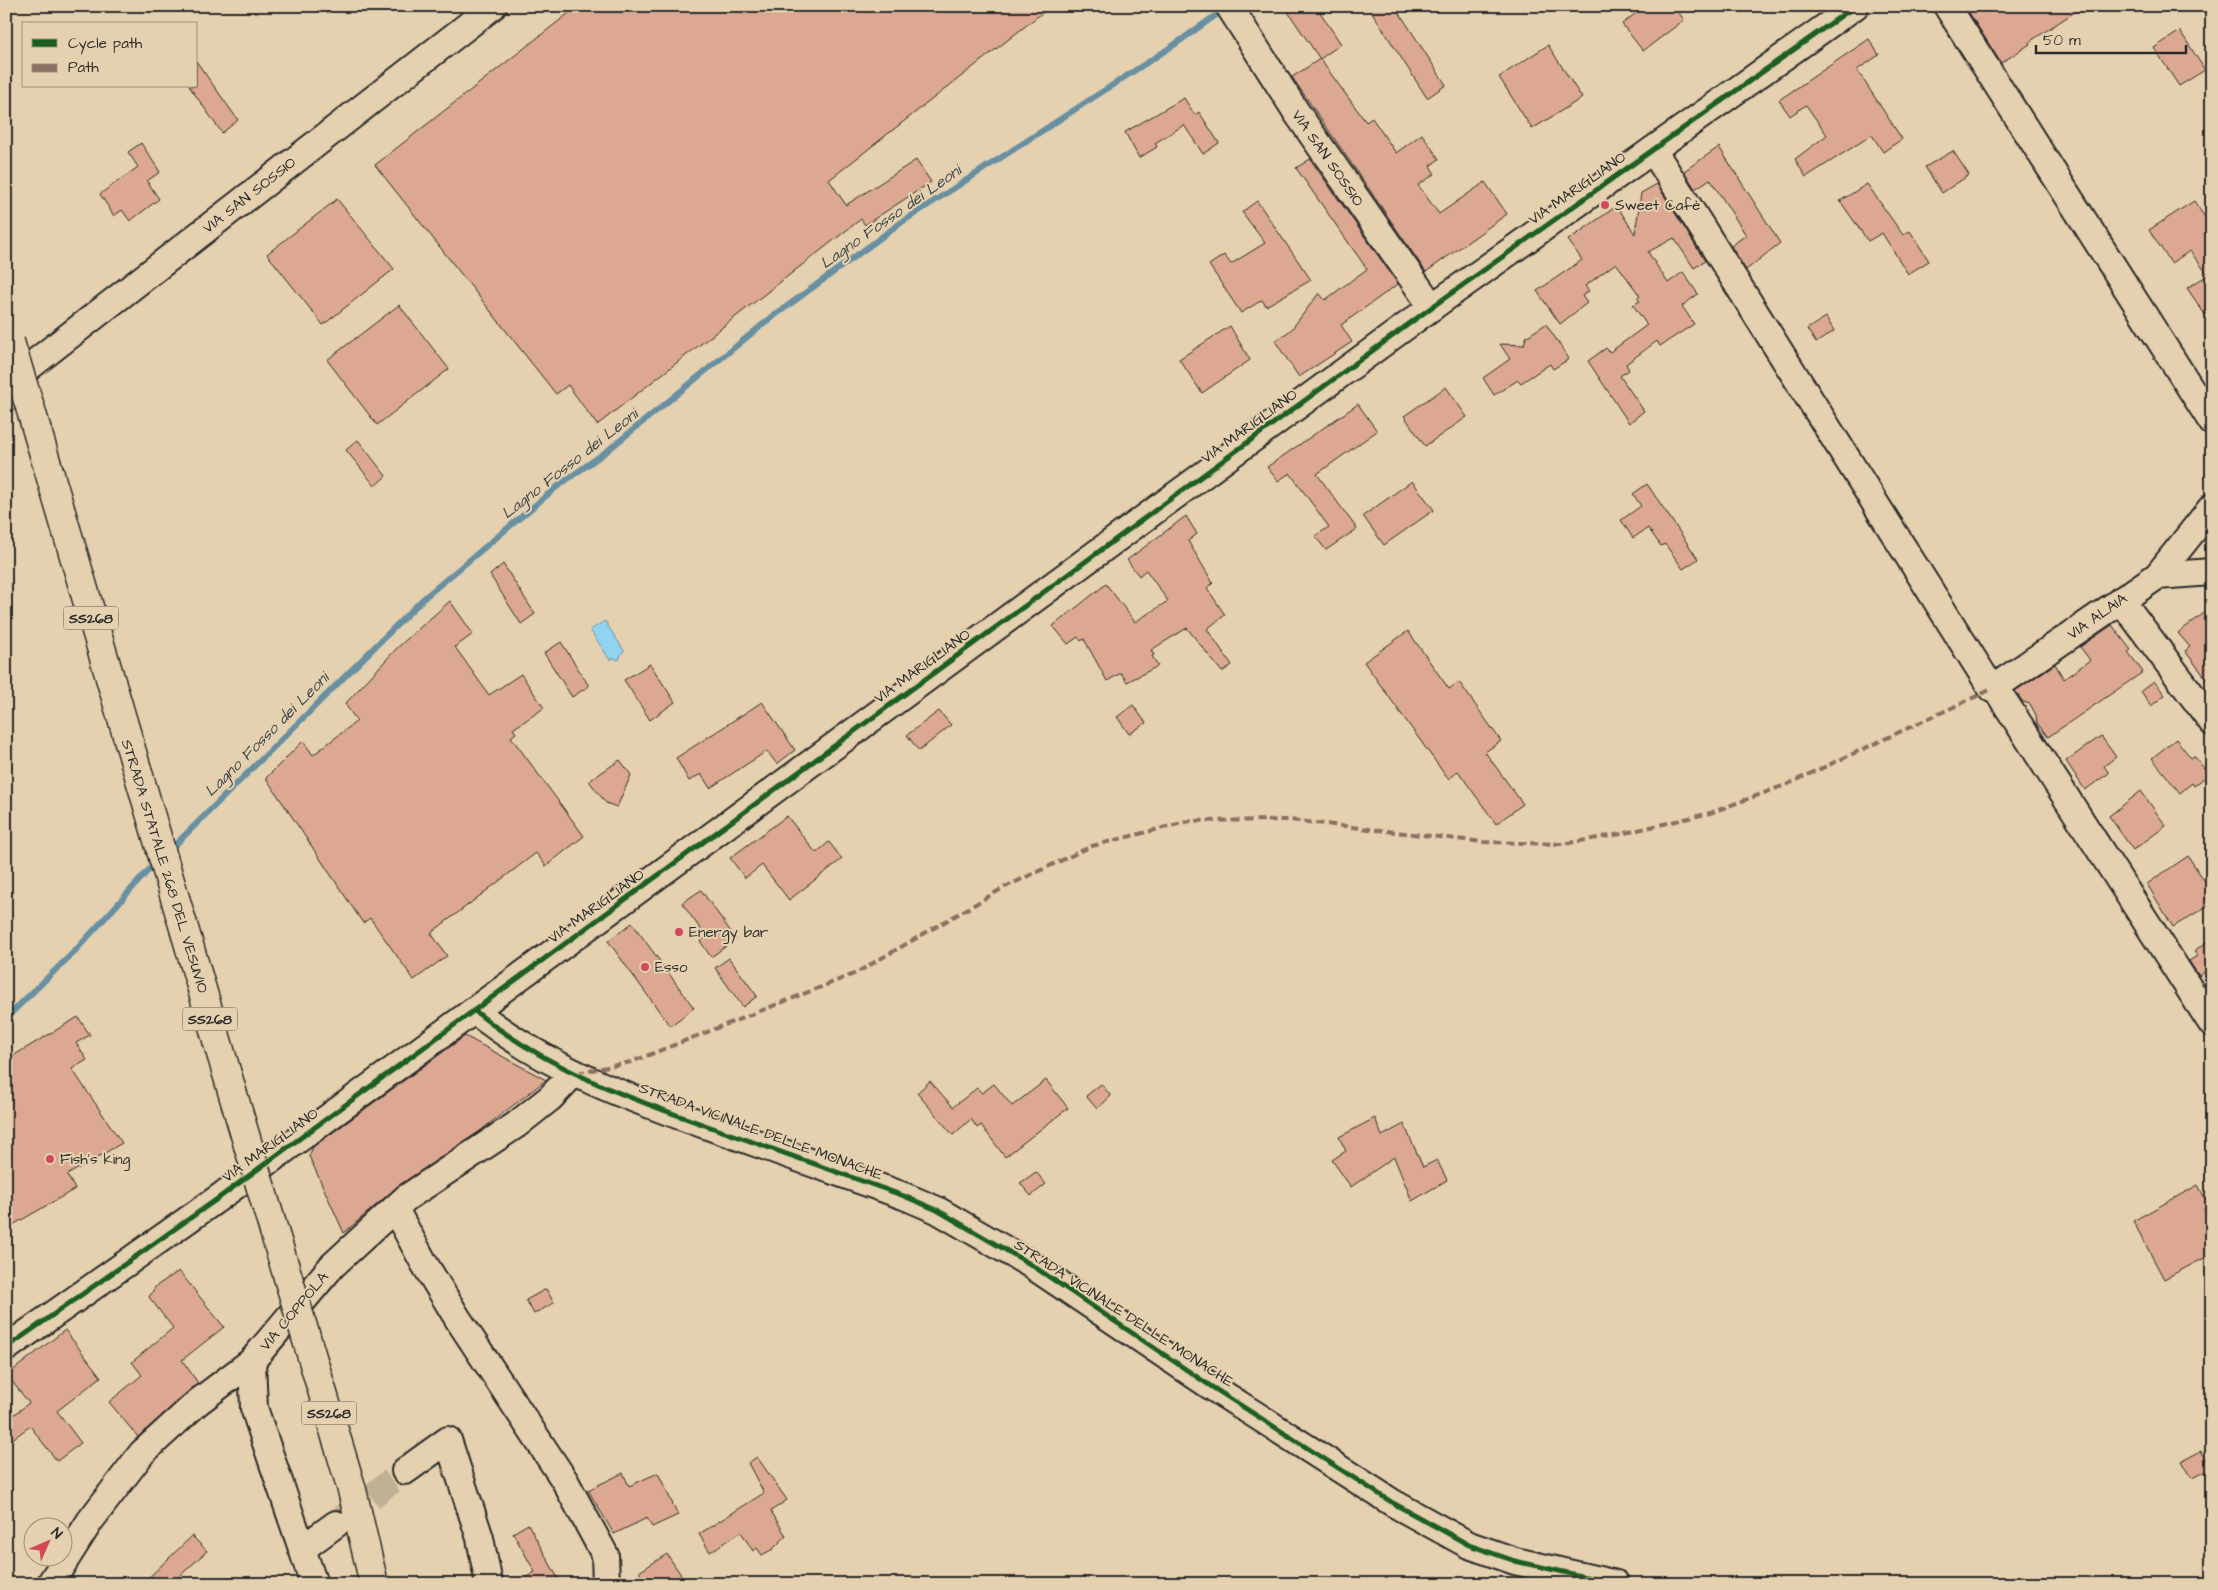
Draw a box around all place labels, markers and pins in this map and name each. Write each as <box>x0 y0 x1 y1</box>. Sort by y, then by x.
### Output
place label: Sweet Cafè <box>1615 195 1700 216</box>
marker: Sweet Cafè <box>1599 199 1611 211</box>
place label: Energy bar <box>689 922 768 944</box>
marker: Energy bar <box>673 926 685 938</box>
place label: Esso <box>655 957 688 978</box>
marker: Esso <box>639 961 651 973</box>
place label: Fish's king <box>60 1149 131 1171</box>
marker: Fish's king <box>44 1153 56 1165</box>

